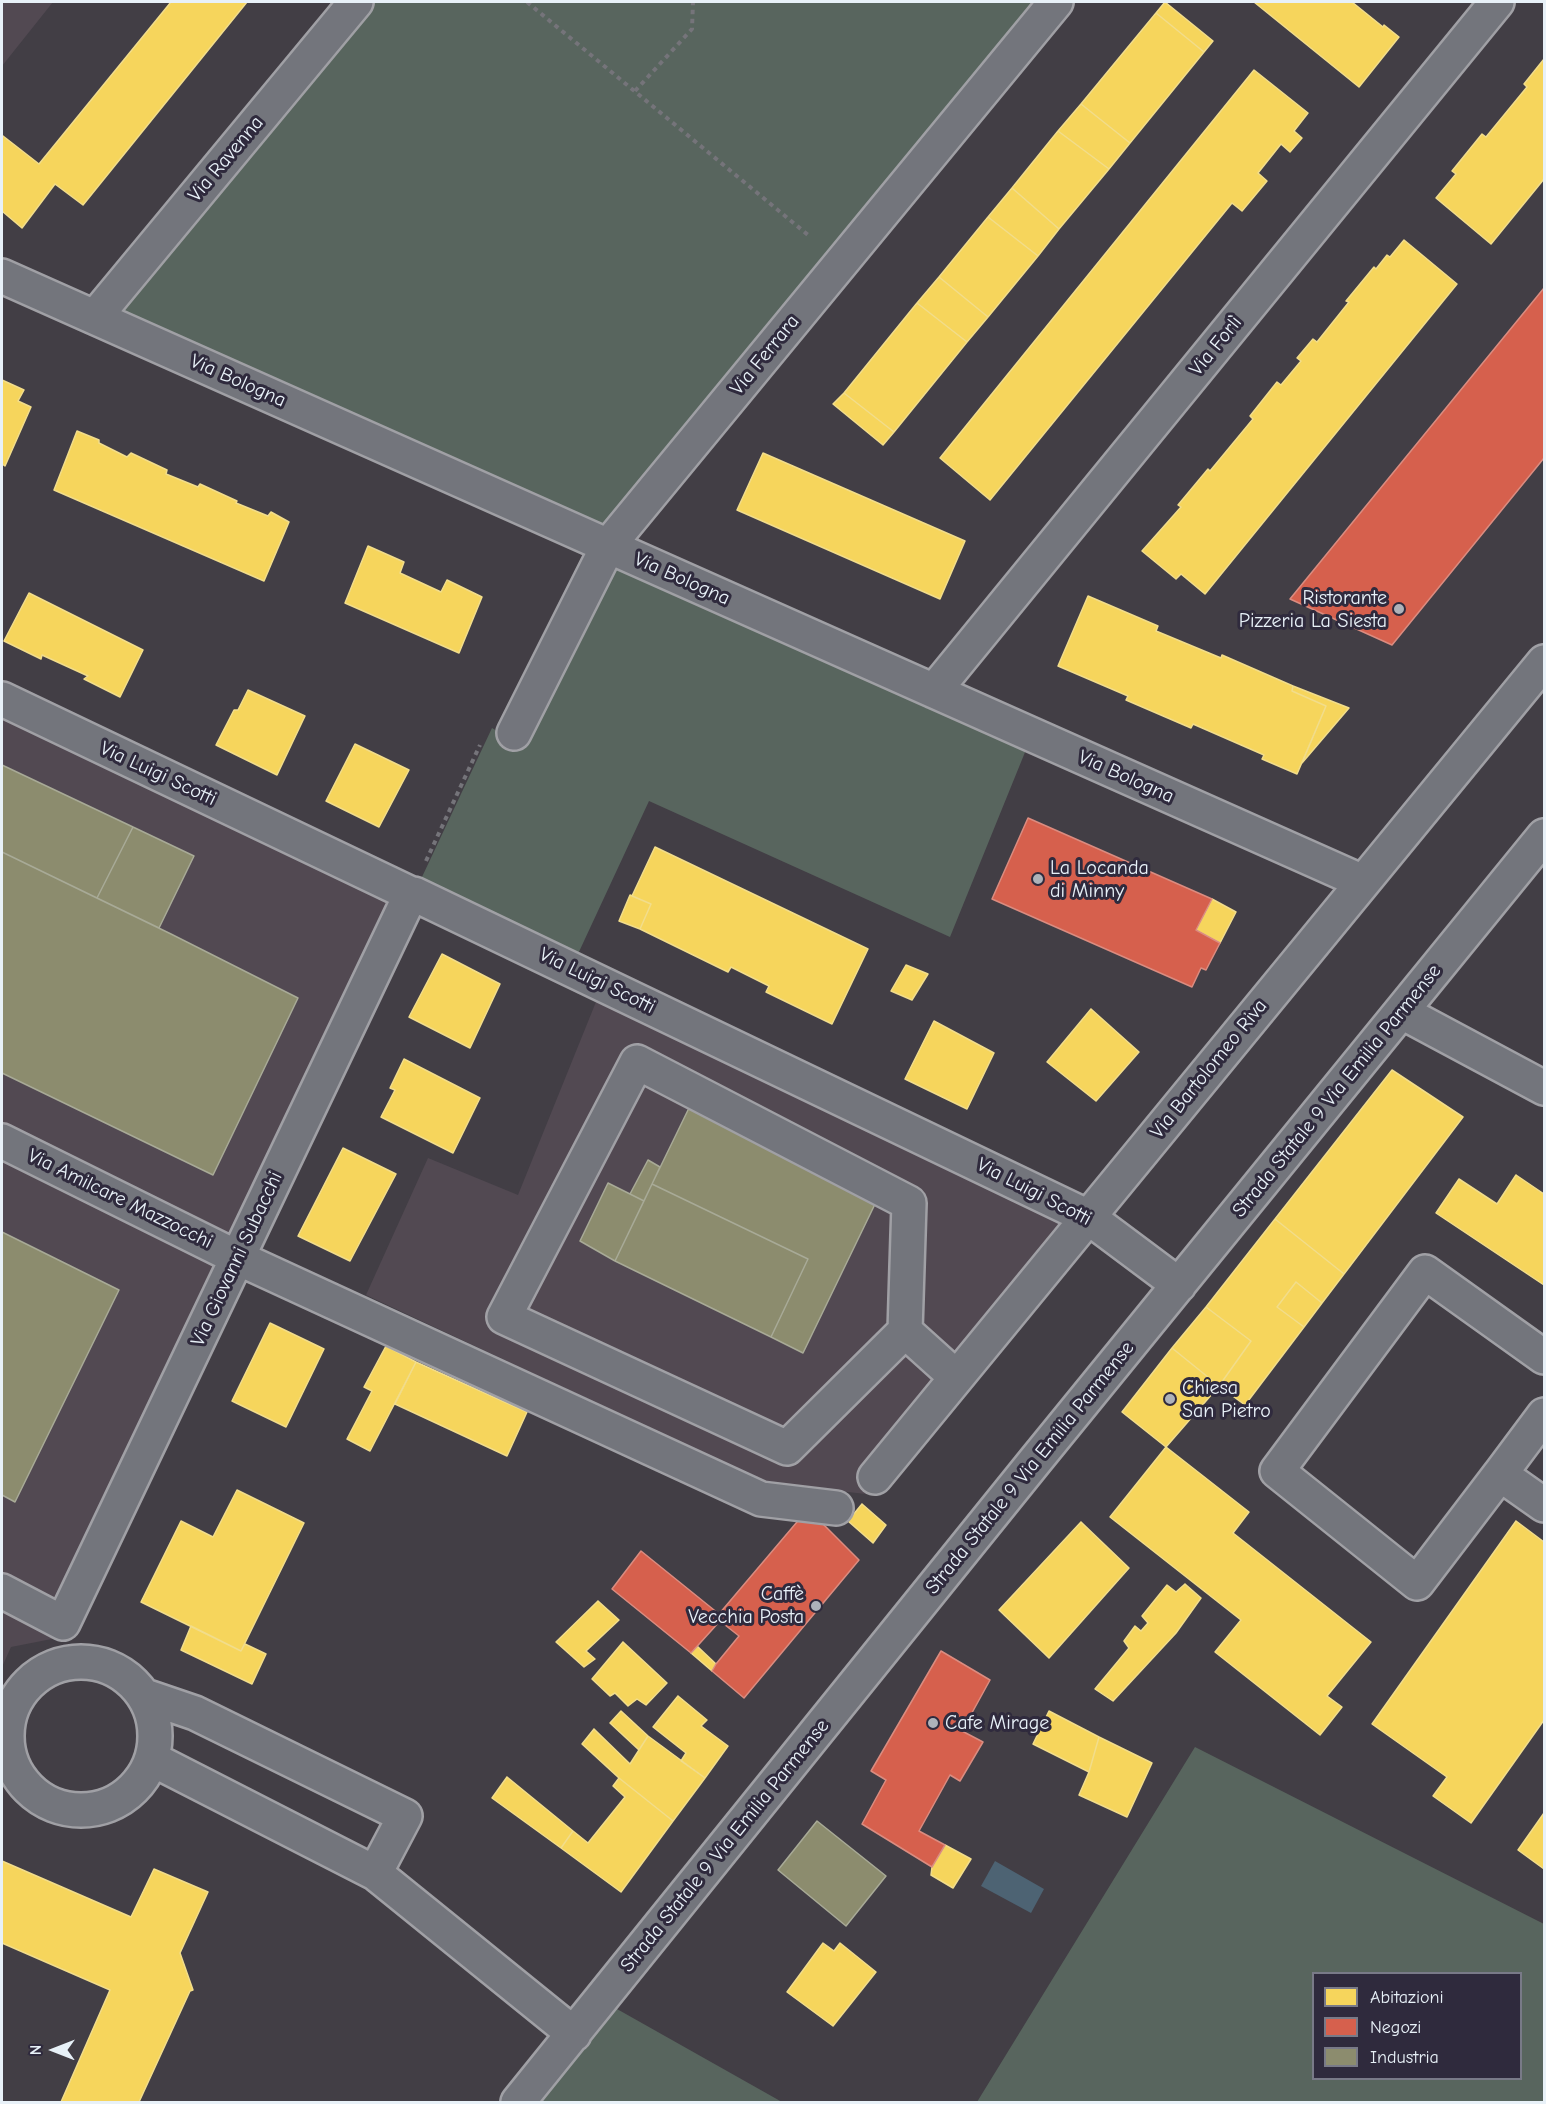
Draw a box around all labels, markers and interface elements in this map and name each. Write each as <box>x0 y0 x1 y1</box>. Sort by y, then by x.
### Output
street label: Via Ravenna <box>183 111 269 207</box>
street label: Via Ferrara <box>725 310 805 400</box>
street label: Via Forlì <box>1185 311 1247 381</box>
street label: Via Bologna <box>186 349 290 413</box>
street label: Via Bologna <box>630 547 734 611</box>
place label: Ristorante Pizzeria La Siesta <box>1239 586 1387 633</box>
marker: Ristorante Pizzeria La Siesta <box>1392 602 1406 616</box>
street label: Via Luigi Scotti <box>96 737 220 811</box>
street label: Via Bologna <box>1074 745 1178 809</box>
place label: La Locanda di Minny <box>1050 856 1149 903</box>
marker: La Locanda di Minny <box>1031 872 1045 886</box>
street label: Via Luigi Scotti <box>535 943 659 1019</box>
street label: Strada Statale 9 Via Emilia Parmense <box>1227 960 1447 1222</box>
street label: Via Bartolomeo Riva <box>1146 995 1272 1143</box>
street label: Via Amilcare Mazzocchi <box>24 1144 216 1254</box>
street label: Via Luigi Scotti <box>973 1153 1095 1231</box>
street label: Via Giovanni Subacchi <box>186 1168 288 1350</box>
street label: Strada Statale 9 Via Emilia Parmense <box>920 1337 1140 1599</box>
place label: Chiesa San Pietro <box>1182 1376 1271 1423</box>
marker: Chiesa San Pietro <box>1163 1392 1177 1406</box>
place label: Caffè Vecchia Posta <box>688 1582 804 1629</box>
marker: Caffè Vecchia Posta <box>809 1599 823 1613</box>
place label: Cafe Mirage <box>945 1711 1049 1735</box>
street label: Strada Statale 9 Via Emilia Parmense <box>615 1715 835 1977</box>
marker: Cafe Mirage <box>926 1716 940 1730</box>
legend <box>1312 1972 1522 2080</box>
text: Abitazioni <box>1370 1987 1444 2008</box>
text: Negozi <box>1370 2017 1421 2038</box>
north arrow <box>24 2020 84 2080</box>
text: N <box>27 2045 45 2055</box>
text: Industria <box>1370 2047 1439 2068</box>

